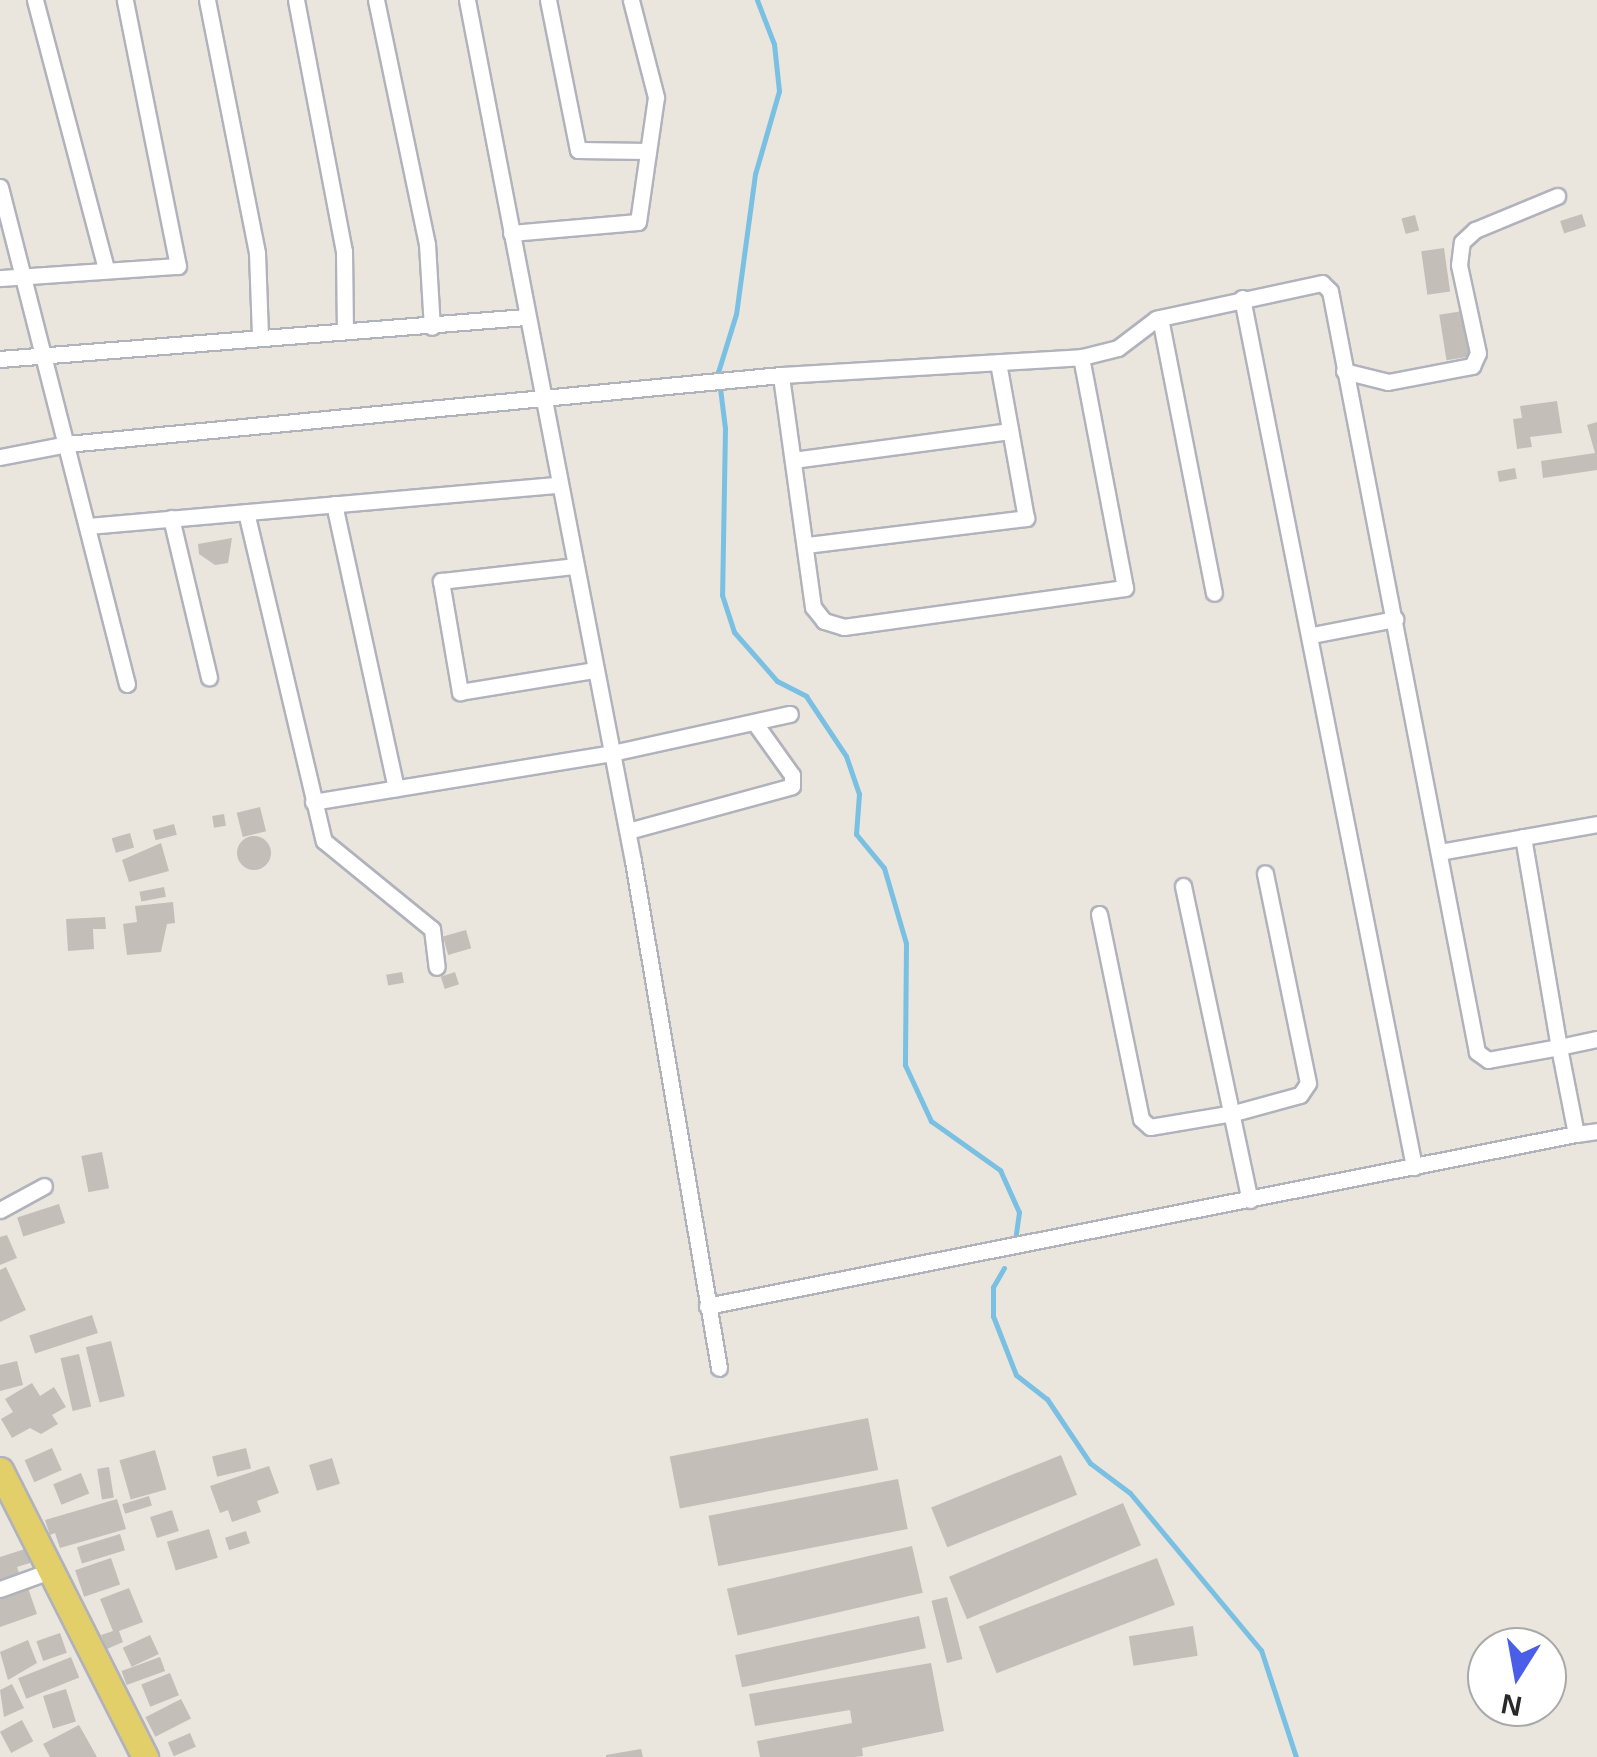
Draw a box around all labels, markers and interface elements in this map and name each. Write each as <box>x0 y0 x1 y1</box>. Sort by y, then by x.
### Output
north arrow <box>1467 1627 1567 1727</box>
text: N <box>1499 1688 1524 1722</box>

